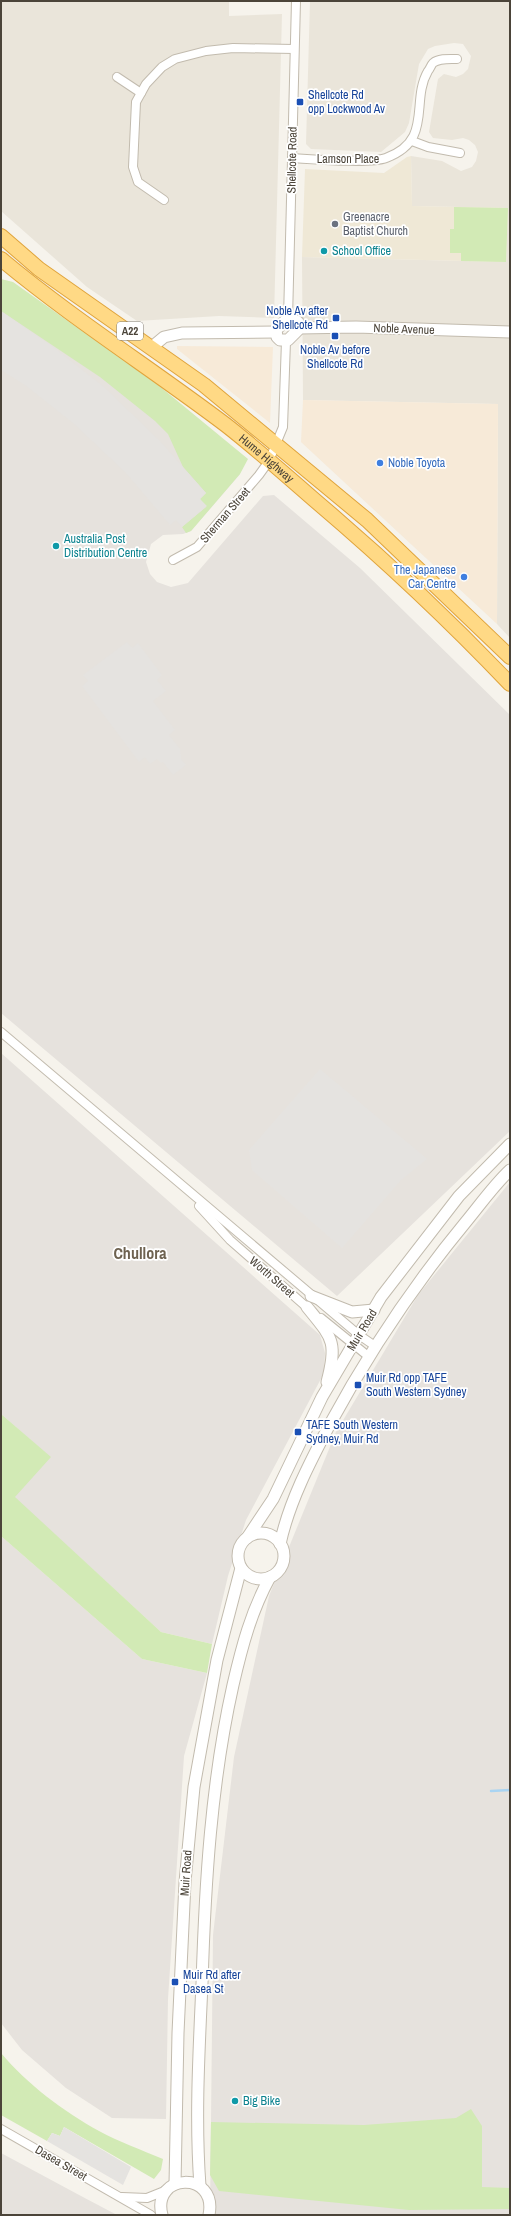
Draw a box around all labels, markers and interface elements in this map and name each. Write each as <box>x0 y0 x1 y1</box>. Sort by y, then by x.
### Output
place label: Shellcote Rd opp Lockwood Av <box>308 87 385 117</box>
marker: Shellcote Rd opp Lockwood Av <box>295 97 305 107</box>
street label: Shellcote Road <box>283 126 301 194</box>
street label: Lamson Place <box>317 151 379 167</box>
place label: Greenacre Baptist Church <box>343 209 408 239</box>
marker: Greenacre Baptist Church <box>330 219 340 229</box>
place label: School Office <box>332 243 391 259</box>
marker: School Office <box>319 246 329 256</box>
place label: Noble Av after Shellcote Rd <box>266 303 329 333</box>
marker: Noble Av after Shellcote Rd <box>331 313 341 323</box>
street label: Noble Avenue <box>373 320 435 338</box>
road number: A22 <box>117 322 143 340</box>
marker: Noble Av before Shellcote Rd <box>330 331 340 341</box>
place label: Noble Av before Shellcote Rd <box>300 342 370 372</box>
street label: Hume Highway <box>236 430 297 486</box>
place label: Noble Toyota <box>388 455 446 471</box>
marker: Noble Toyota <box>375 458 385 468</box>
street label: Sherman Street <box>196 484 254 546</box>
place label: Australia Post Distribution Centre <box>63 531 147 561</box>
marker: Australia Post Distribution Centre <box>51 541 61 551</box>
place label: The Japanese Car Centre <box>394 562 456 592</box>
marker: The Japanese Car Centre <box>459 572 469 582</box>
district label: Chullora <box>113 1242 167 1264</box>
street label: Worth Street <box>246 1253 298 1301</box>
street label: Muir Road <box>343 1306 381 1354</box>
place label: Muir Rd opp TAFE South Western Sydney <box>366 1370 467 1400</box>
marker: Muir Rd opp TAFE South Western Sydney <box>353 1380 363 1390</box>
place label: TAFE South Western Sydney, Muir Rd <box>306 1417 398 1447</box>
marker: TAFE South Western Sydney, Muir Rd <box>293 1427 303 1437</box>
street label: Muir Road <box>176 1850 196 1896</box>
place label: Muir Rd after Dasea St <box>183 1967 241 1997</box>
marker: Muir Rd after Dasea St <box>170 1977 180 1987</box>
place label: Big Bike <box>243 2093 280 2109</box>
marker: Big Bike <box>230 2096 240 2106</box>
street label: Dasea Street <box>32 2142 90 2184</box>

